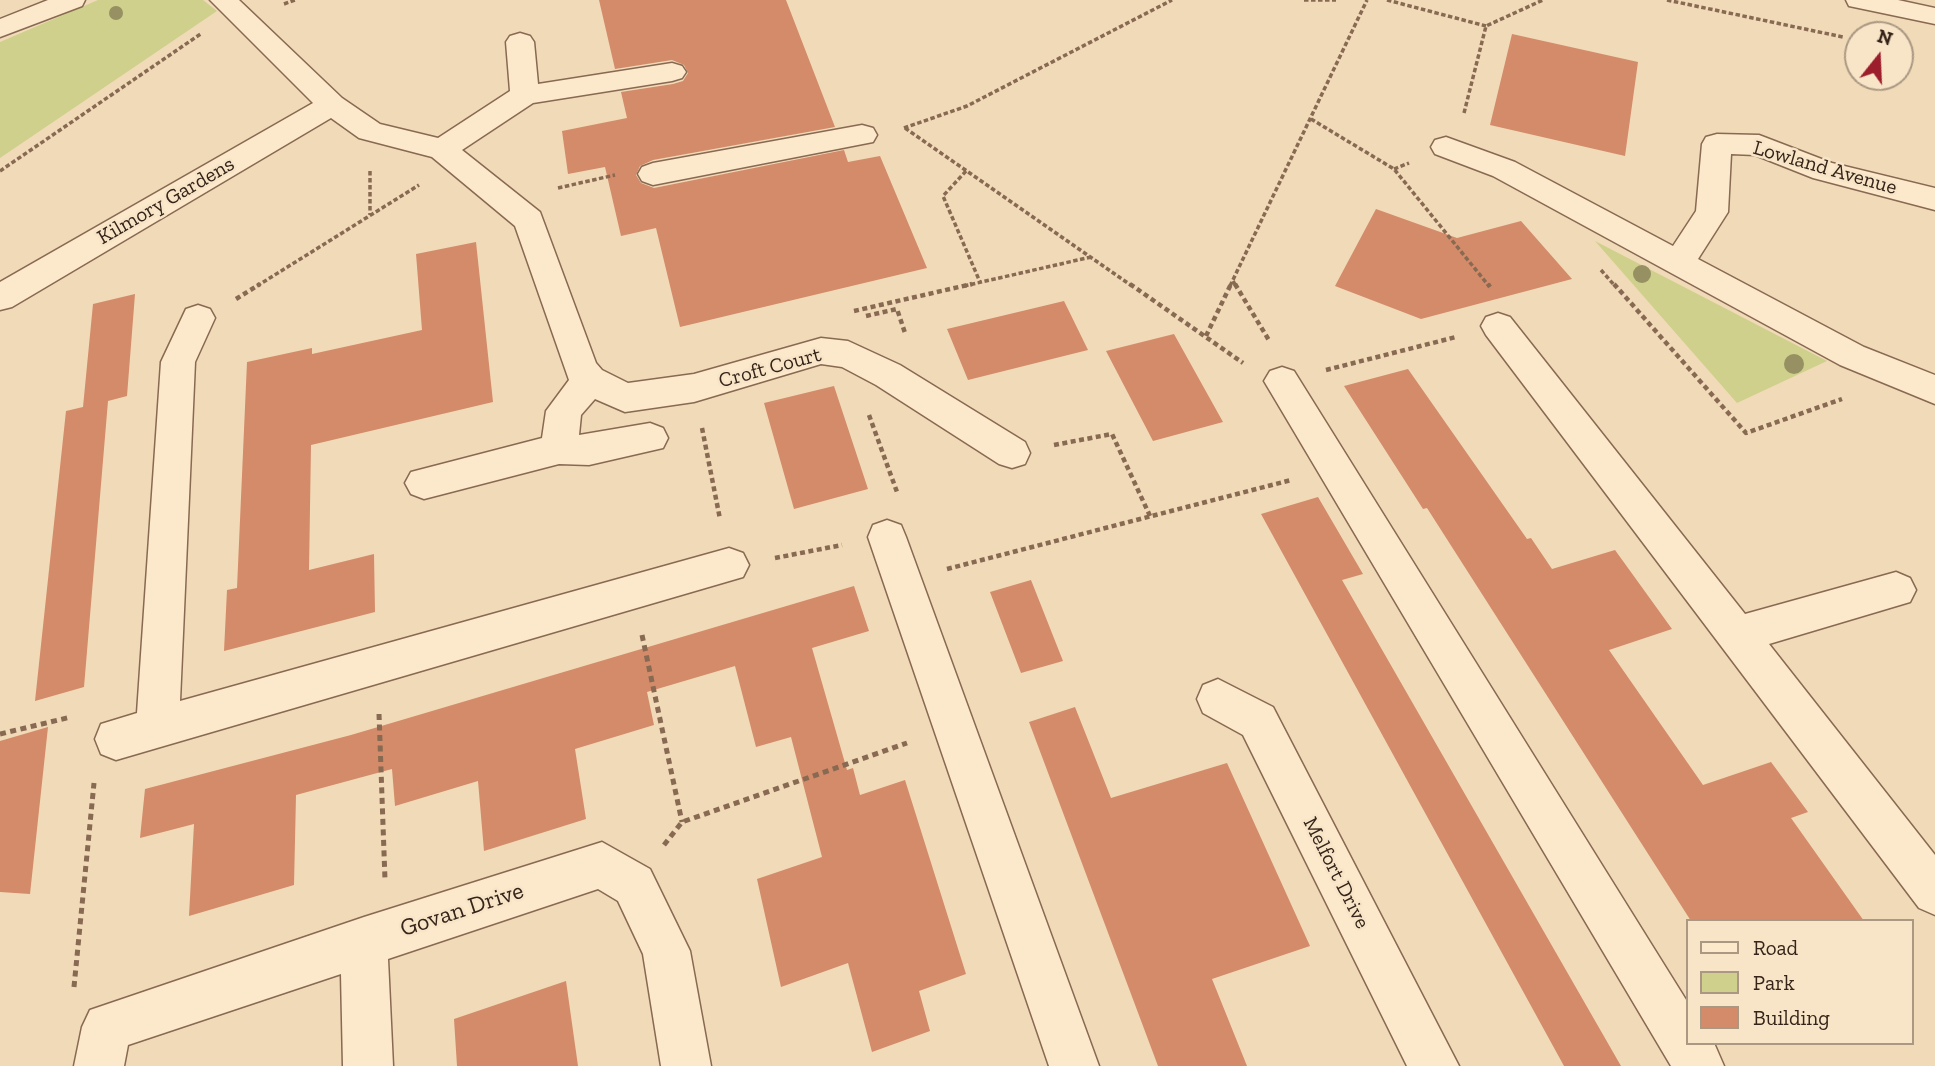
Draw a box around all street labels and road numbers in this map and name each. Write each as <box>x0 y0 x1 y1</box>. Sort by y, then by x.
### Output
street label: Lowland Avenue <box>1750 135 1900 201</box>
street label: Kilmory Gardens <box>93 152 239 250</box>
street label: Croft Court <box>716 342 824 394</box>
street label: Melfort Drive <box>1297 813 1375 933</box>
street label: Govan Drive <box>397 877 527 943</box>

